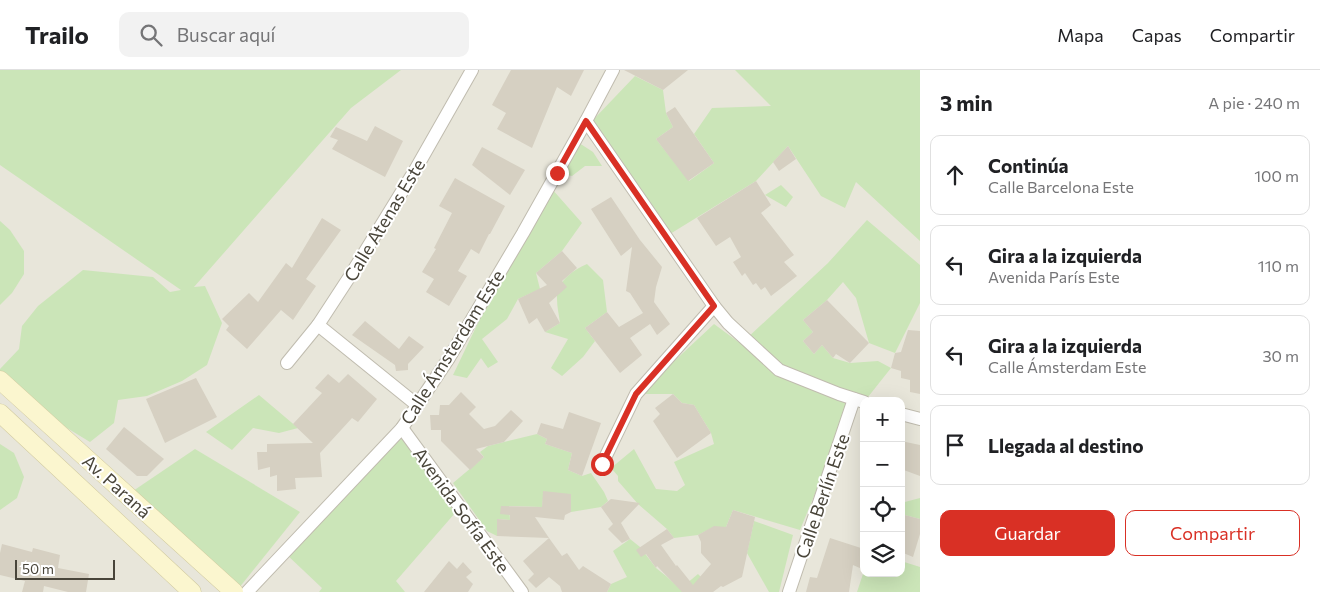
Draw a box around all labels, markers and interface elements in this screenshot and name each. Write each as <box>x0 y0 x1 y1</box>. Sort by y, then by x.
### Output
search box <box>119 12 469 57</box>
text: Trailo <box>25 20 89 49</box>
icon: search <box>137 21 165 49</box>
text: Buscar aquí <box>177 23 275 46</box>
text: Mapa <box>1057 24 1104 46</box>
text: Capas <box>1132 24 1182 46</box>
text: Compartir <box>1210 24 1295 46</box>
text: 3 min <box>940 90 993 115</box>
text: A pie · 240 m <box>1208 93 1300 112</box>
text: Continúa <box>988 154 1069 177</box>
street label: Calle Atenas Este <box>339 155 429 285</box>
icon: ahead <box>941 161 969 189</box>
route end <box>546 162 569 185</box>
text: 100 m <box>1254 166 1299 185</box>
text: Calle Barcelona Este <box>988 177 1134 196</box>
text: Gira a la izquierda <box>988 244 1142 267</box>
icon: left <box>941 251 969 279</box>
text: 110 m <box>1258 256 1299 275</box>
street label: Calle Ámsterdam Este <box>395 266 509 428</box>
text: Avenida París Este <box>988 267 1120 286</box>
text: Gira a la izquierda <box>988 334 1142 357</box>
icon: left <box>941 341 969 369</box>
text: 30 m <box>1262 346 1299 365</box>
text: Calle Ámsterdam Este <box>988 357 1146 376</box>
map controls <box>860 397 905 577</box>
button: + <box>860 397 905 442</box>
street label: Calle Berlín Este <box>790 431 854 561</box>
icon: arrive <box>941 431 969 459</box>
text: Llegada al destino <box>988 434 1144 457</box>
button: − <box>860 442 905 487</box>
street label: Avenida Sofía Este <box>409 443 515 577</box>
street label: Av. Paraná <box>78 450 156 522</box>
route start <box>591 453 614 476</box>
button: locate <box>860 487 905 532</box>
button: Guardar <box>940 510 1115 556</box>
button: Compartir <box>1125 510 1300 556</box>
button: layers <box>860 532 905 577</box>
scale bar <box>15 557 115 580</box>
text: 50 m <box>22 560 54 577</box>

